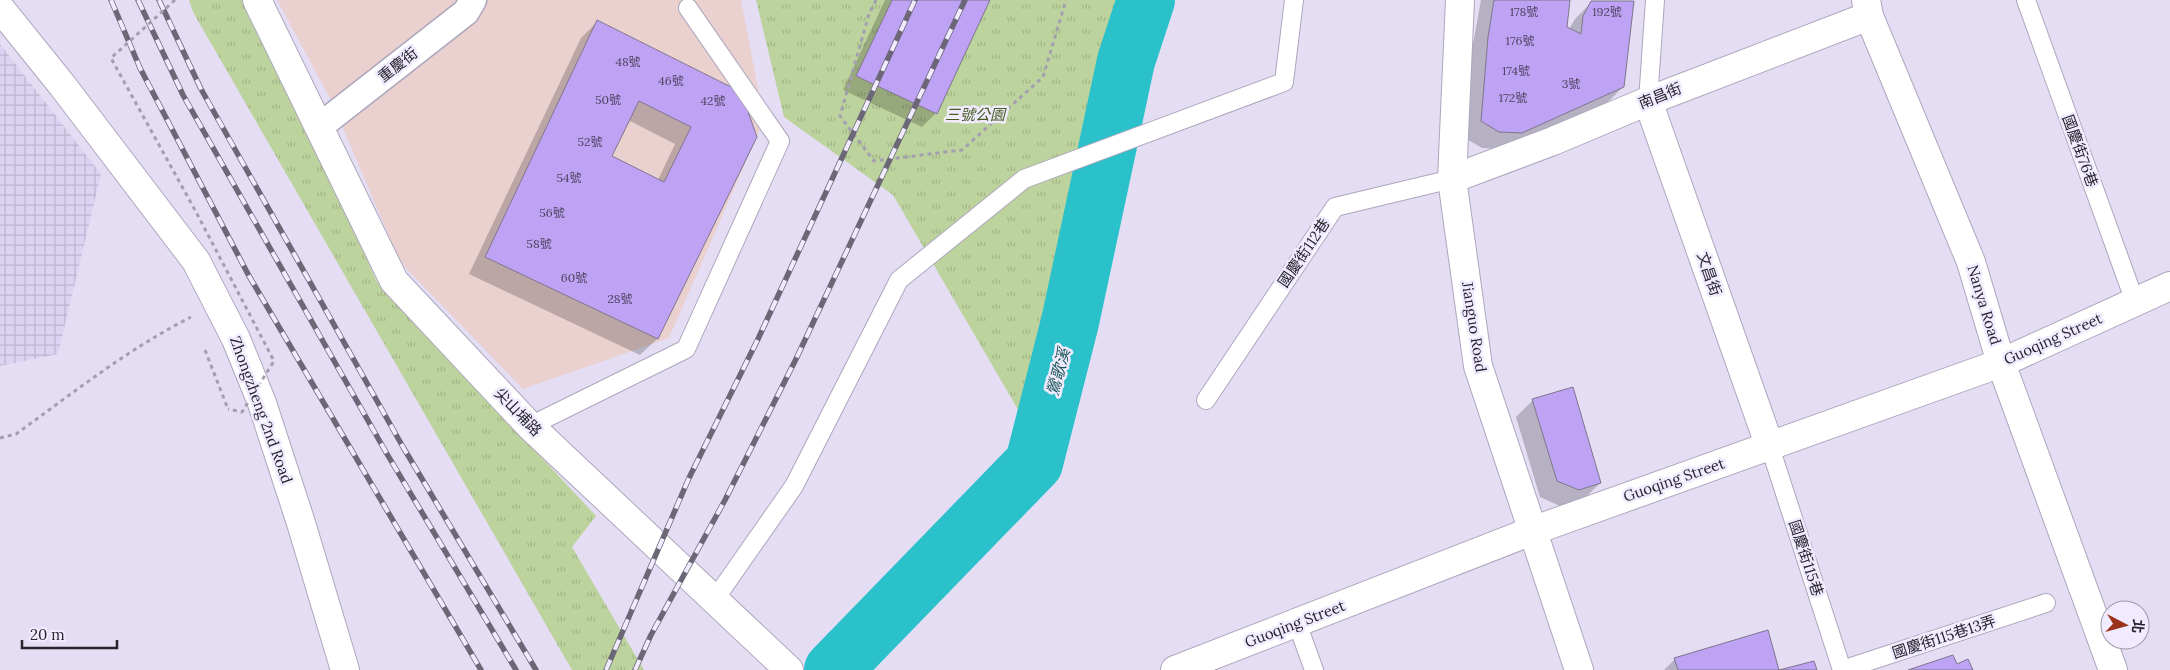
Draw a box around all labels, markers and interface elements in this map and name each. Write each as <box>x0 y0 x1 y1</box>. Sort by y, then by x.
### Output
house number: 178號 <box>1510 4 1538 19</box>
house number: 192號 <box>1592 4 1622 19</box>
house number: 176號 <box>1506 33 1534 48</box>
street label: 重慶街 <box>374 43 421 86</box>
house number: 48號 <box>615 54 641 69</box>
house number: 174號 <box>1502 63 1530 78</box>
house number: 46號 <box>658 73 684 88</box>
house number: 3號 <box>1562 76 1580 91</box>
street label: 南昌街 <box>1635 78 1684 113</box>
house number: 172號 <box>1499 90 1527 105</box>
house number: 50號 <box>595 92 621 107</box>
house number: 42號 <box>701 93 725 108</box>
park label: 三號公園 <box>945 105 1007 124</box>
street label: 國慶街76巷 <box>2059 112 2102 190</box>
house number: 52號 <box>578 134 602 149</box>
house number: 54號 <box>556 170 582 185</box>
house number: 56號 <box>539 205 565 220</box>
street label: 國慶街112巷 <box>1274 215 1334 291</box>
house number: 58號 <box>526 236 552 251</box>
street label: 文昌街 <box>1693 249 1726 298</box>
street label: Nanya Road <box>1963 263 2006 347</box>
house number: 60號 <box>561 270 587 285</box>
street label: Jianguo Road <box>1458 279 1491 374</box>
house number: 28號 <box>607 291 633 306</box>
street label: Guoqing Street <box>2001 308 2105 369</box>
street label: Zhongzheng 2nd Road <box>226 334 297 486</box>
water label: 鶯歌溪 <box>1042 344 1074 398</box>
street label: 尖山埔路 <box>491 383 546 440</box>
street label: Guoqing Street <box>1621 453 1727 506</box>
street label: 國慶街115巷 <box>1785 517 1828 598</box>
street label: Guoqing Street <box>1242 596 1348 651</box>
north arrow <box>2100 600 2150 650</box>
street label: 國慶街115巷13弄 <box>1890 611 1998 662</box>
scale bar <box>22 618 118 650</box>
text: 北 <box>2128 618 2148 634</box>
text: 20 m <box>30 625 65 644</box>

